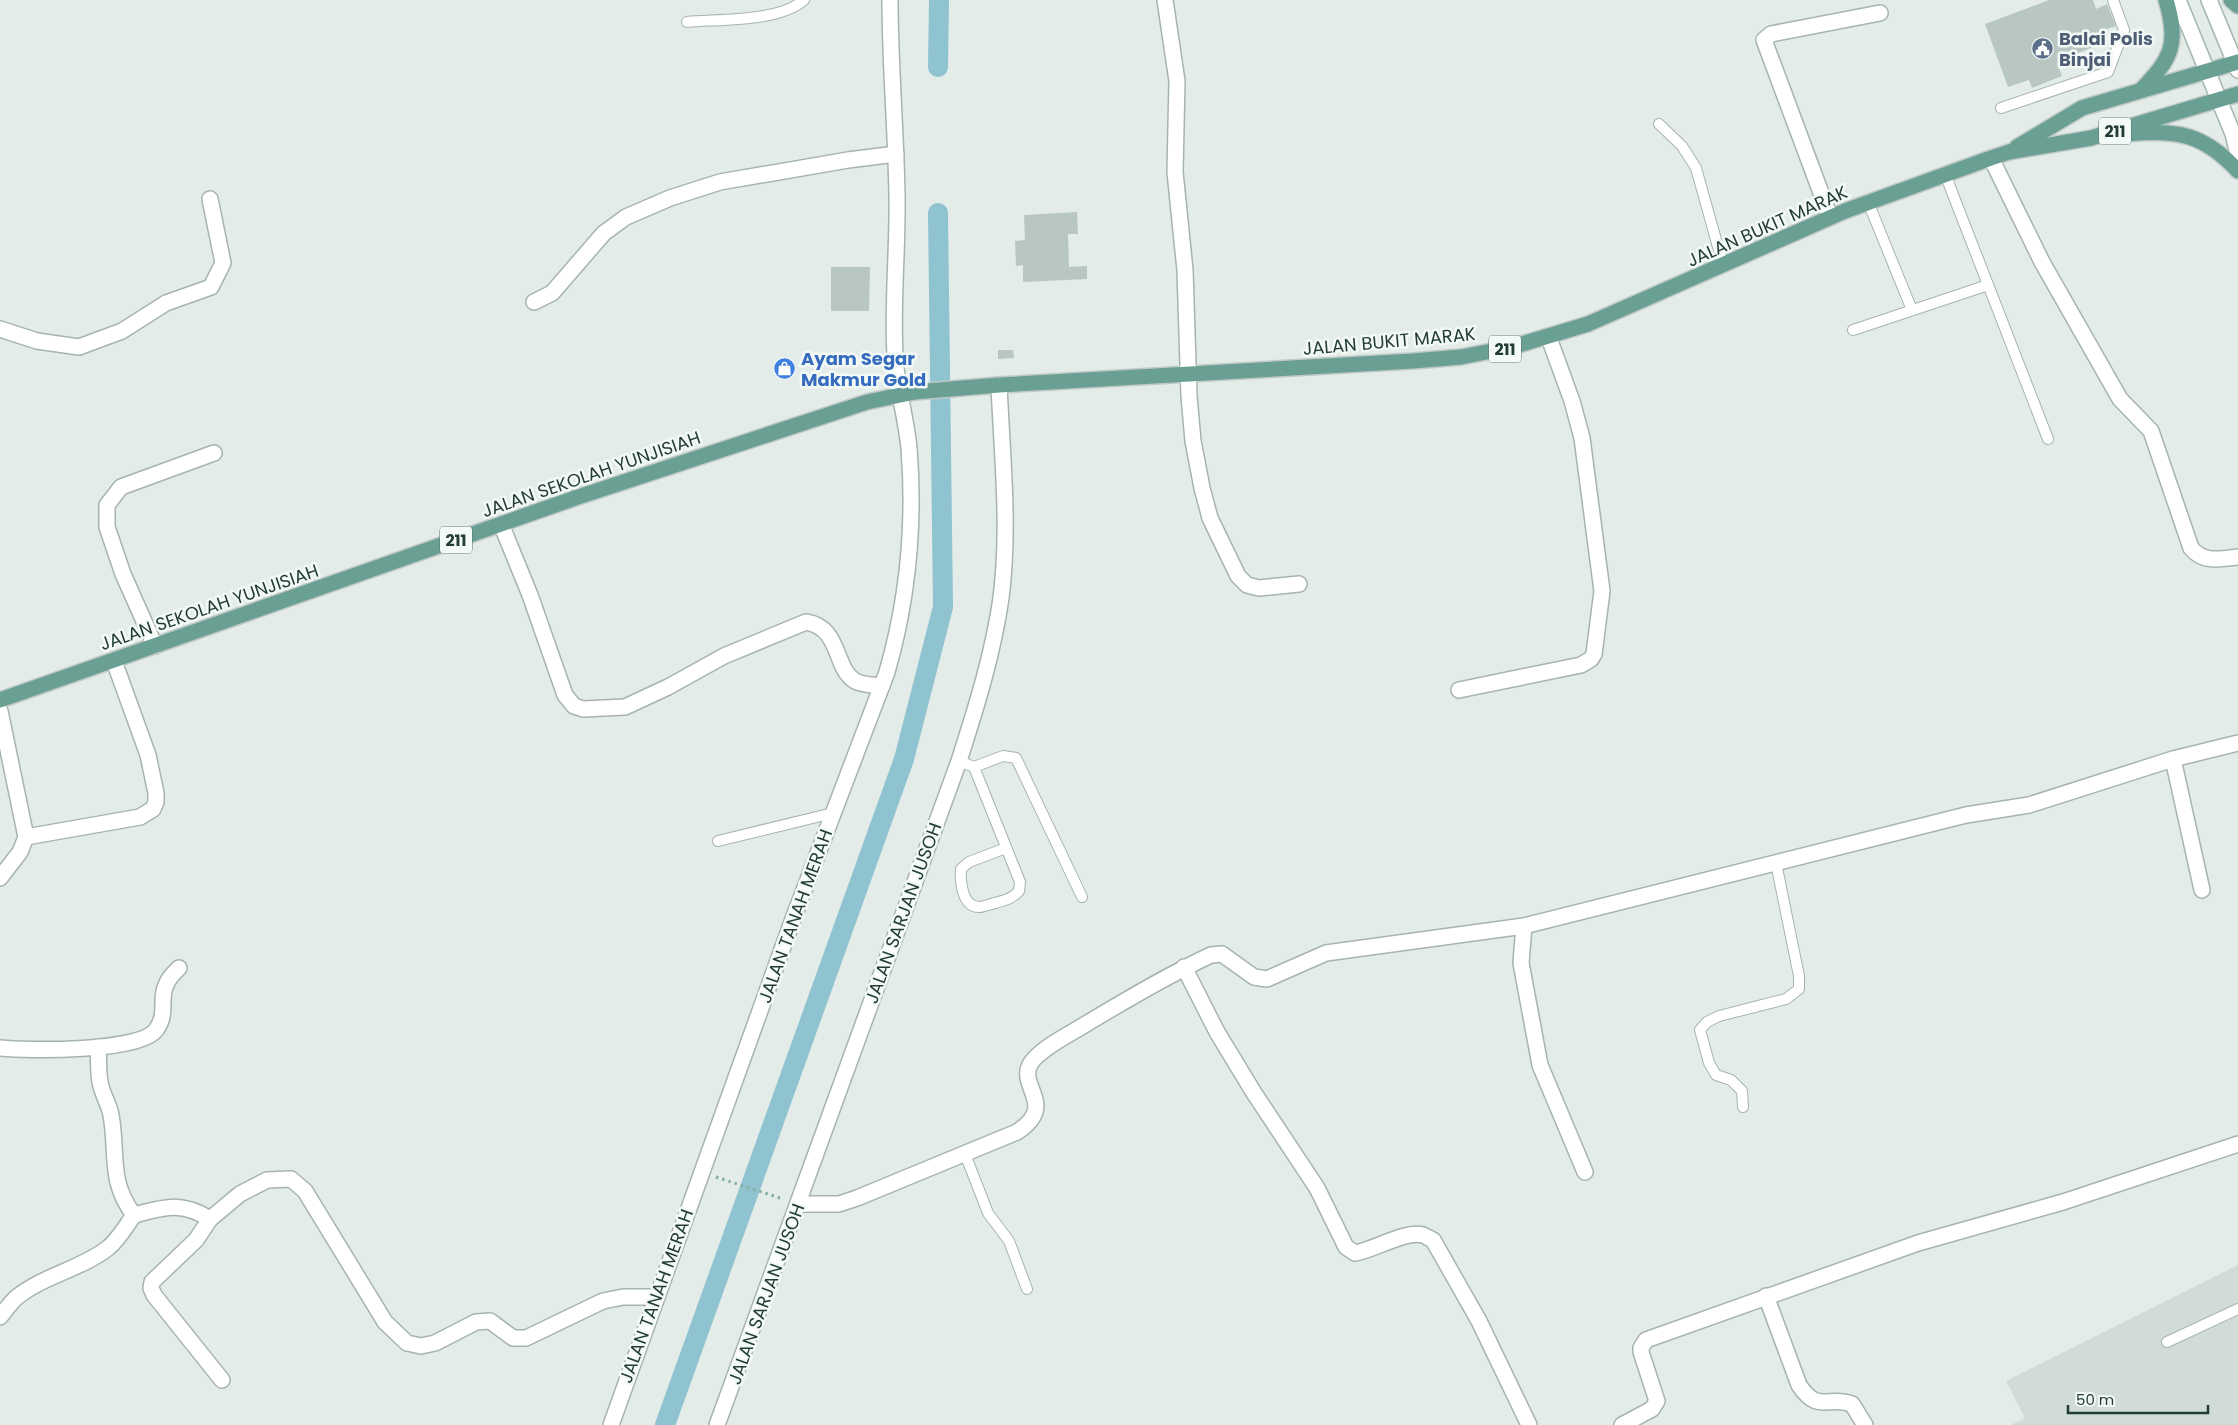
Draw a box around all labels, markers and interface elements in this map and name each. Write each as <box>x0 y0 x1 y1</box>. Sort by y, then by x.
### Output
place label: Balai Polis Binjai <box>2059 26 2153 72</box>
public building icon: Balai Polis Binjai <box>2031 36 2055 60</box>
road number: 211 <box>2099 118 2131 144</box>
street label: JALAN BUKIT MARAK <box>1683 179 1852 273</box>
street label: JALAN BUKIT MARAK <box>1302 321 1477 361</box>
road number: 211 <box>1489 336 1521 362</box>
place label: Ayam Segar Makmur Gold <box>801 346 926 392</box>
shop icon: Ayam Segar Makmur Gold <box>773 356 797 380</box>
street label: JALAN SEKOLAH YUNJISIAH <box>478 425 704 523</box>
road number: 211 <box>440 526 472 554</box>
street label: JALAN SEKOLAH YUNJISIAH <box>96 558 322 656</box>
street label: JALAN SARJAN JUSOH <box>859 819 947 1007</box>
street label: JALAN TANAH MERAH <box>752 826 838 1006</box>
street label: JALAN SARJAN JUSOH <box>722 1200 810 1388</box>
street label: JALAN TANAH MERAH <box>613 1206 699 1386</box>
scale bar <box>2068 1382 2208 1414</box>
text: 50 m <box>2076 1389 2114 1410</box>

